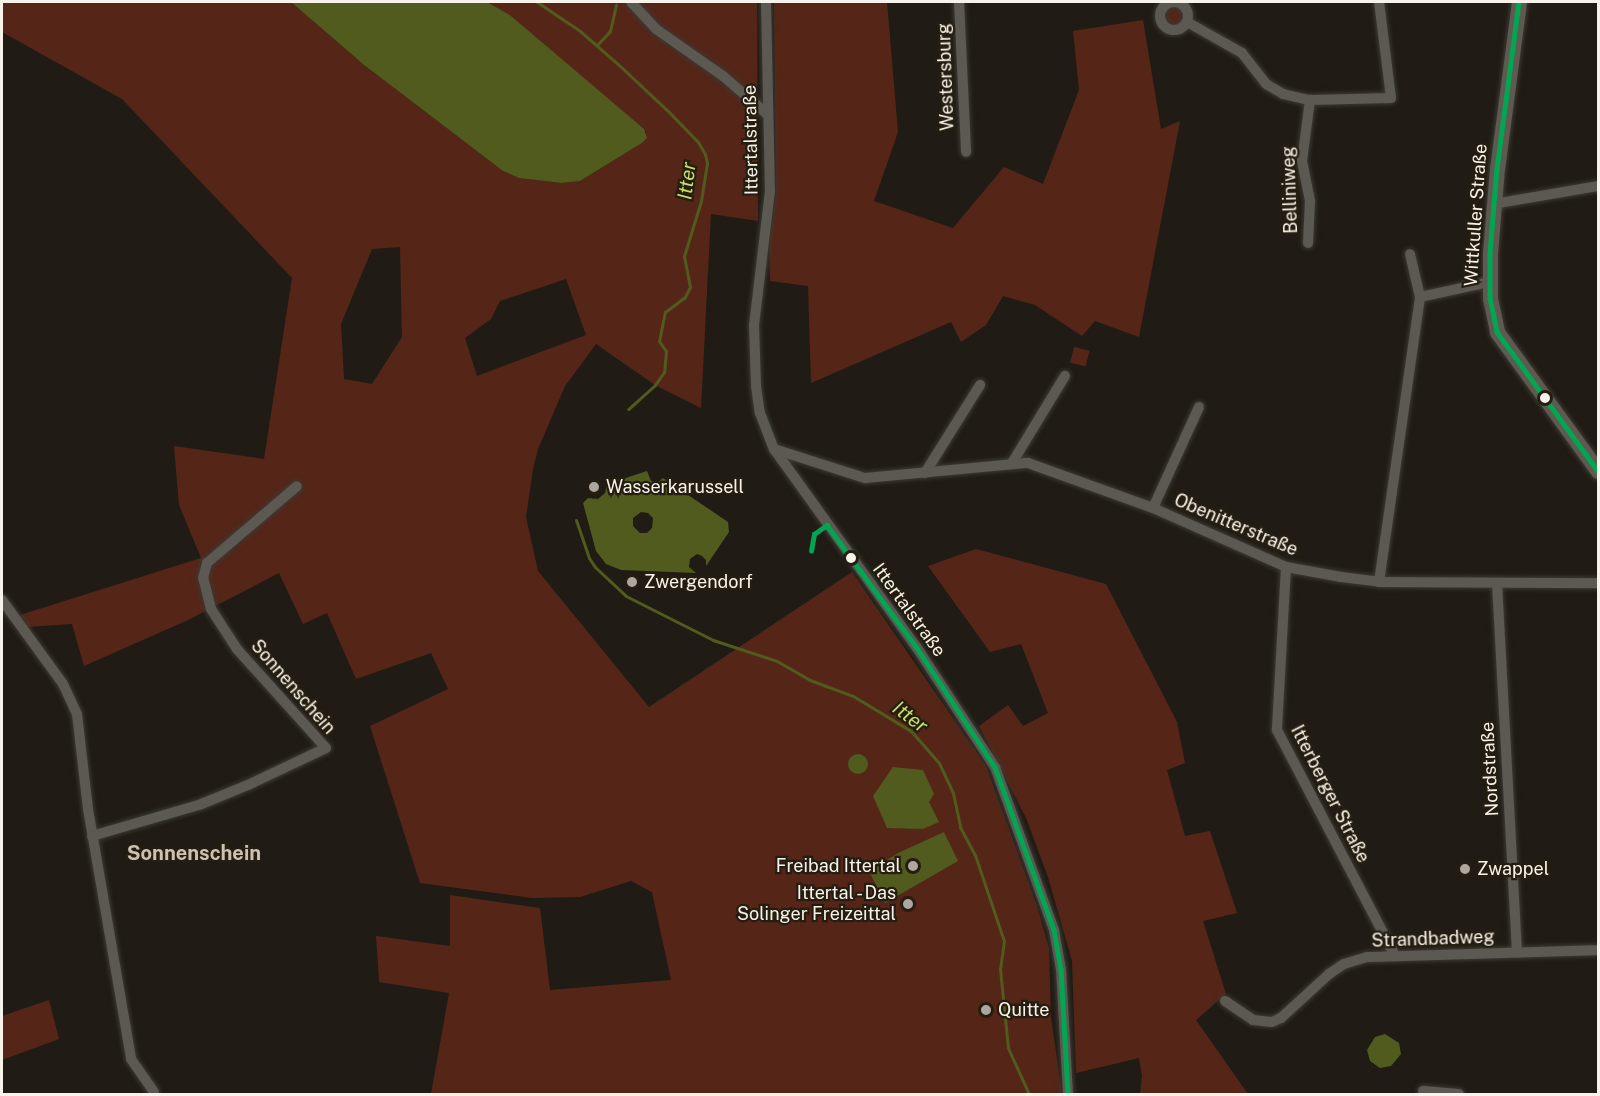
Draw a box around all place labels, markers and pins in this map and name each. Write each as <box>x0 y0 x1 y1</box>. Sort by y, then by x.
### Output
unlabelled marker <box>1539 392 1551 404</box>
place label: Wasserkarussell <box>606 476 744 498</box>
marker: Wasserkarussell <box>587 480 601 494</box>
unlabelled marker <box>845 552 857 564</box>
place label: Zwergendorf <box>644 571 753 593</box>
marker: Zwergendorf <box>625 575 639 589</box>
place label: Freibad Ittertal <box>776 855 901 877</box>
place label: Zwappel <box>1477 858 1549 880</box>
marker: Freibad Ittertal <box>906 859 920 873</box>
marker: Zwappel <box>1458 862 1472 876</box>
place label: Ittertal - Das Solinger Freizeittal <box>737 883 896 926</box>
marker: Ittertal - Das Solinger Freizeittal <box>901 897 915 911</box>
place label: Quitte <box>998 999 1050 1021</box>
marker: Quitte <box>979 1003 993 1017</box>

